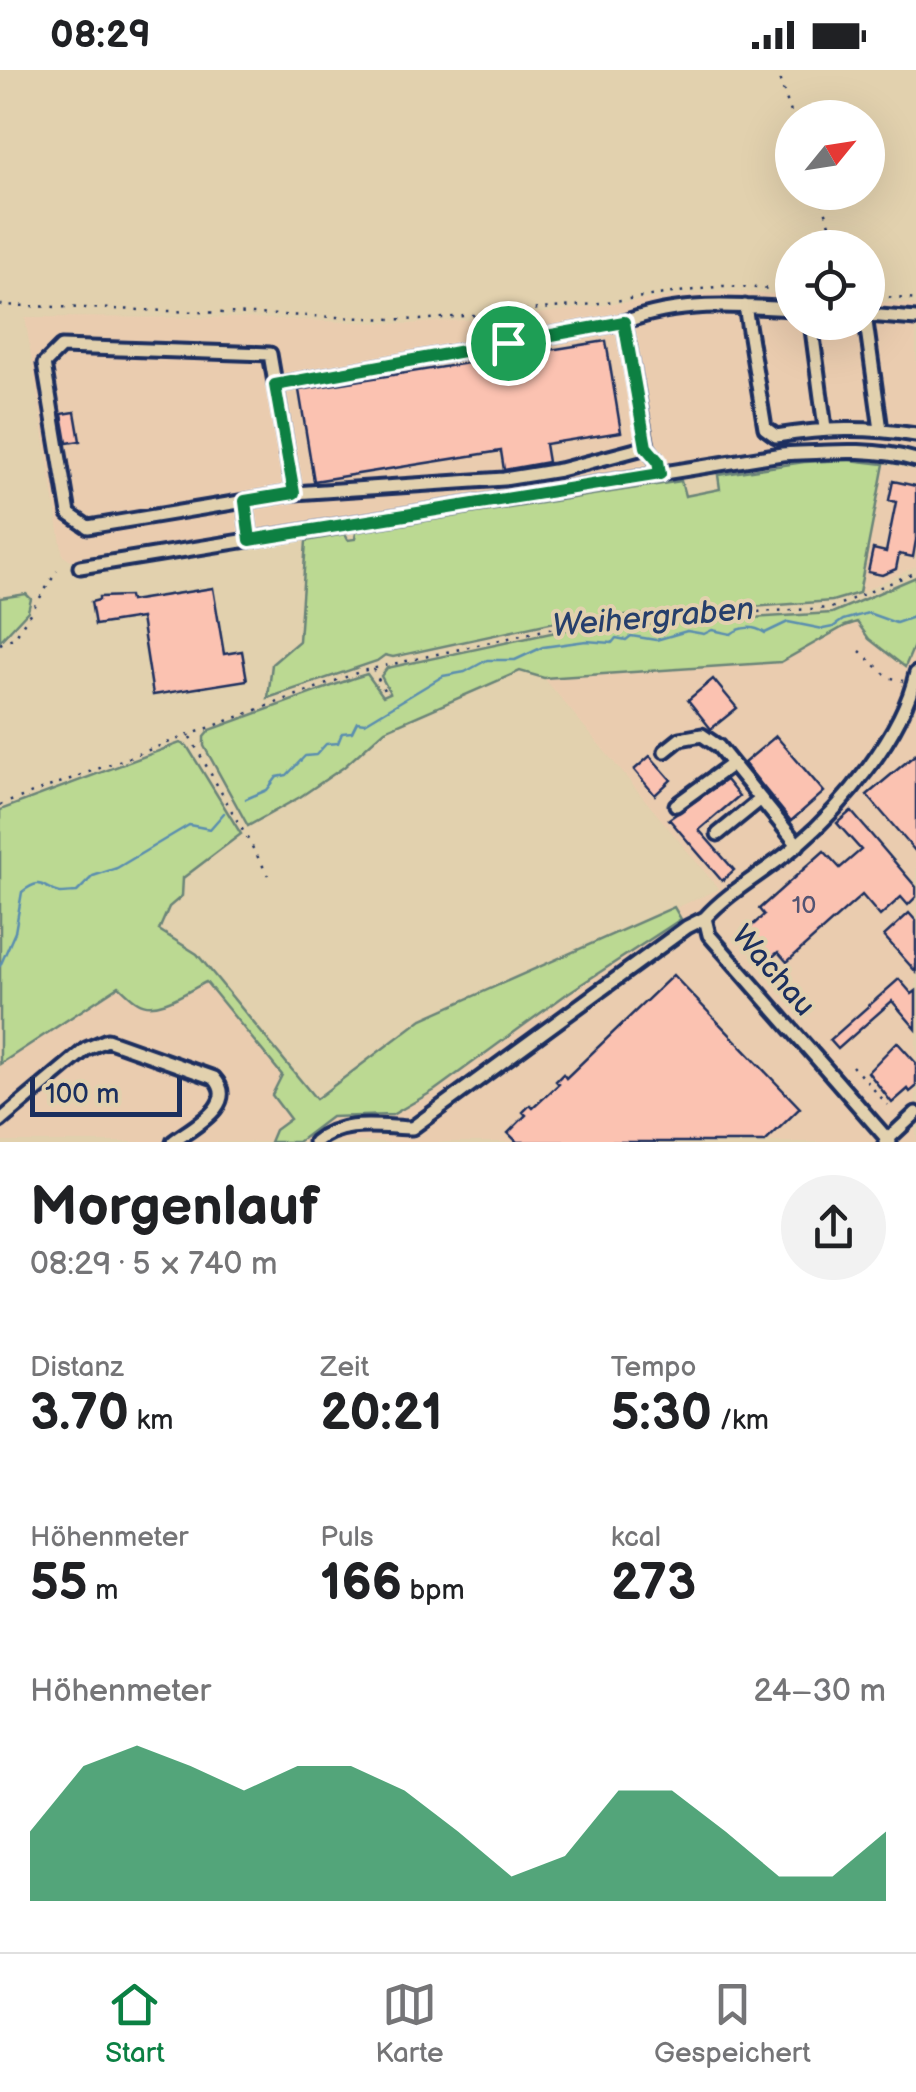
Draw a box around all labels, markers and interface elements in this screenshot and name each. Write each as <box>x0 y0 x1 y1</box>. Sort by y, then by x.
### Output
text: 08:29 <box>50 13 151 58</box>
north arrow <box>775 100 885 210</box>
map controls <box>775 100 885 340</box>
button: locate <box>775 230 885 340</box>
pin <box>466 301 551 386</box>
icon: arrive <box>481 316 536 371</box>
water label: Weihergraben <box>550 590 756 646</box>
house number: 10 <box>792 890 816 921</box>
street label: Wachau <box>724 918 822 1024</box>
scale bar <box>30 1072 182 1116</box>
text: 100 m <box>45 1078 119 1111</box>
text: Morgenlauf <box>30 1174 320 1241</box>
button: share <box>781 1175 886 1280</box>
text: 08:29 · 5 × 740 m <box>30 1245 277 1284</box>
text: Distanz <box>30 1351 124 1384</box>
text: Zeit <box>320 1351 369 1384</box>
text: Tempo <box>611 1351 696 1384</box>
text: 3.70 <box>30 1384 129 1444</box>
text: 20:21 <box>320 1384 442 1444</box>
text: 5:30 <box>611 1384 712 1444</box>
text: km <box>129 1404 173 1437</box>
text: /km <box>712 1404 769 1437</box>
text: Höhenmeter <box>30 1521 188 1554</box>
text: Puls <box>320 1521 374 1554</box>
text: kcal <box>611 1521 661 1554</box>
text: 55 <box>30 1554 88 1614</box>
text: 166 <box>320 1554 402 1614</box>
text: 273 <box>611 1554 696 1614</box>
text: m <box>88 1574 118 1607</box>
text: bpm <box>402 1574 465 1607</box>
text: Höhenmeter <box>30 1672 211 1711</box>
text: 24–30 m <box>753 1672 886 1711</box>
tab: Start <box>105 1977 165 2070</box>
tab: Karte <box>375 1977 444 2070</box>
tab: Gespeichert <box>654 1977 811 2070</box>

